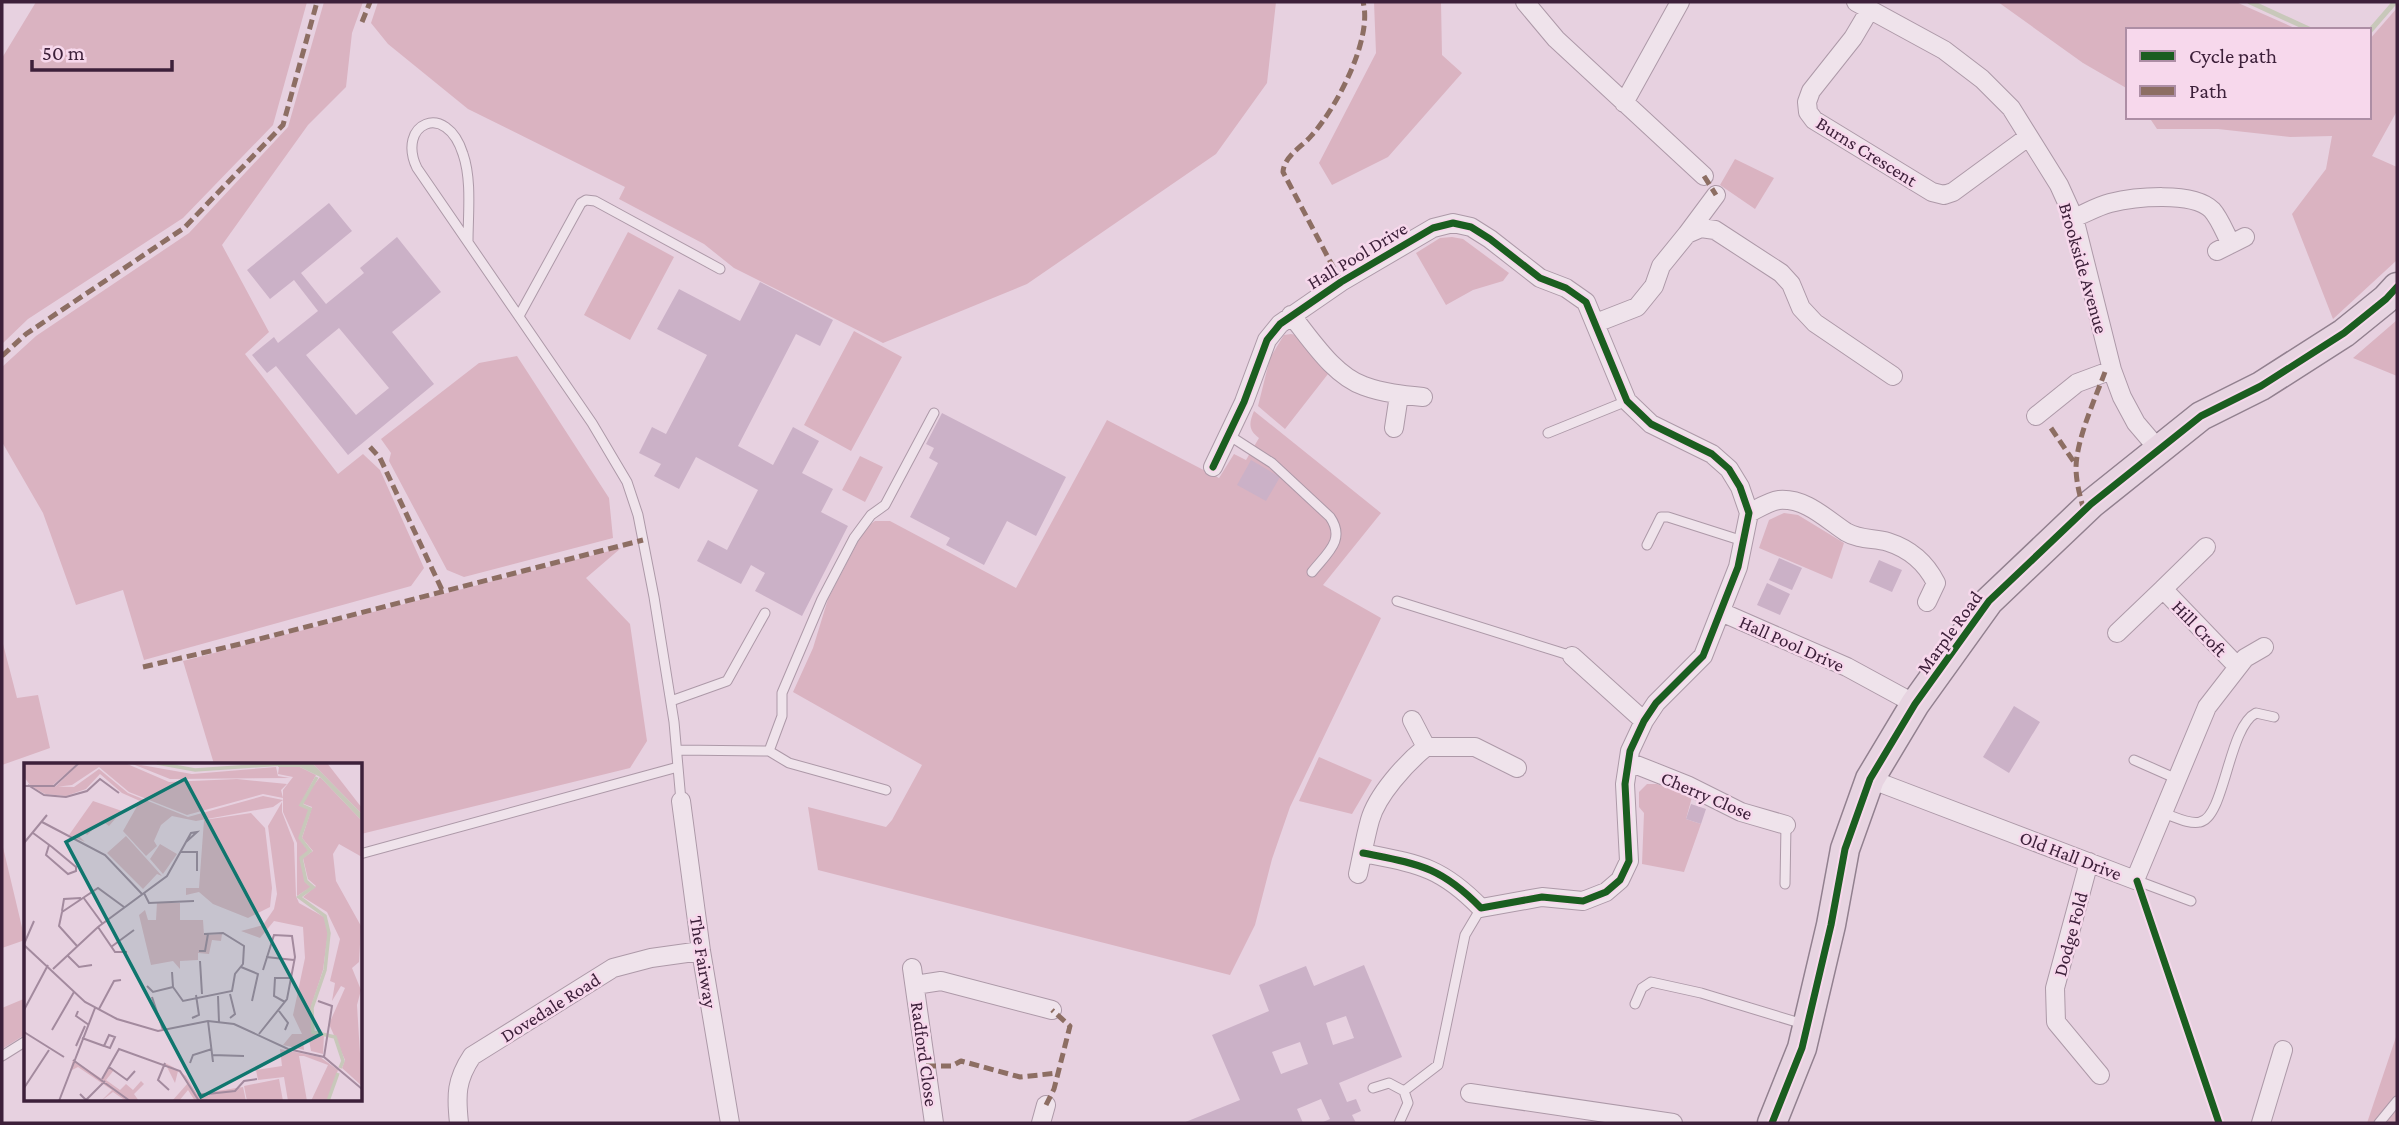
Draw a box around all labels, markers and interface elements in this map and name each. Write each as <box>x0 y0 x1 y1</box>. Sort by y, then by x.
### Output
scale bar <box>32 28 172 72</box>
legend <box>2126 28 2371 119</box>
text: 50 m <box>42 41 85 65</box>
text: Cycle path <box>2189 44 2277 68</box>
text: Path <box>2189 79 2227 103</box>
street label: Burns Crescent <box>1813 112 1921 191</box>
street label: Brookside Avenue <box>2055 200 2112 336</box>
street label: Hall Pool Drive <box>1304 217 1411 293</box>
street label: Marple Road <box>1912 587 1986 678</box>
street label: Hill Croft <box>2168 596 2232 661</box>
street label: Hall Pool Drive <box>1736 611 1848 676</box>
inset map <box>24 763 362 1100</box>
street label: Cherry Close <box>1658 767 1756 824</box>
street label: Old Hall Drive <box>2017 826 2125 885</box>
street label: Dodge Fold <box>2049 890 2092 979</box>
street label: The Fairway <box>686 914 721 1010</box>
street label: Dovedale Road <box>497 969 604 1046</box>
street label: Radford Close <box>907 1000 942 1108</box>

